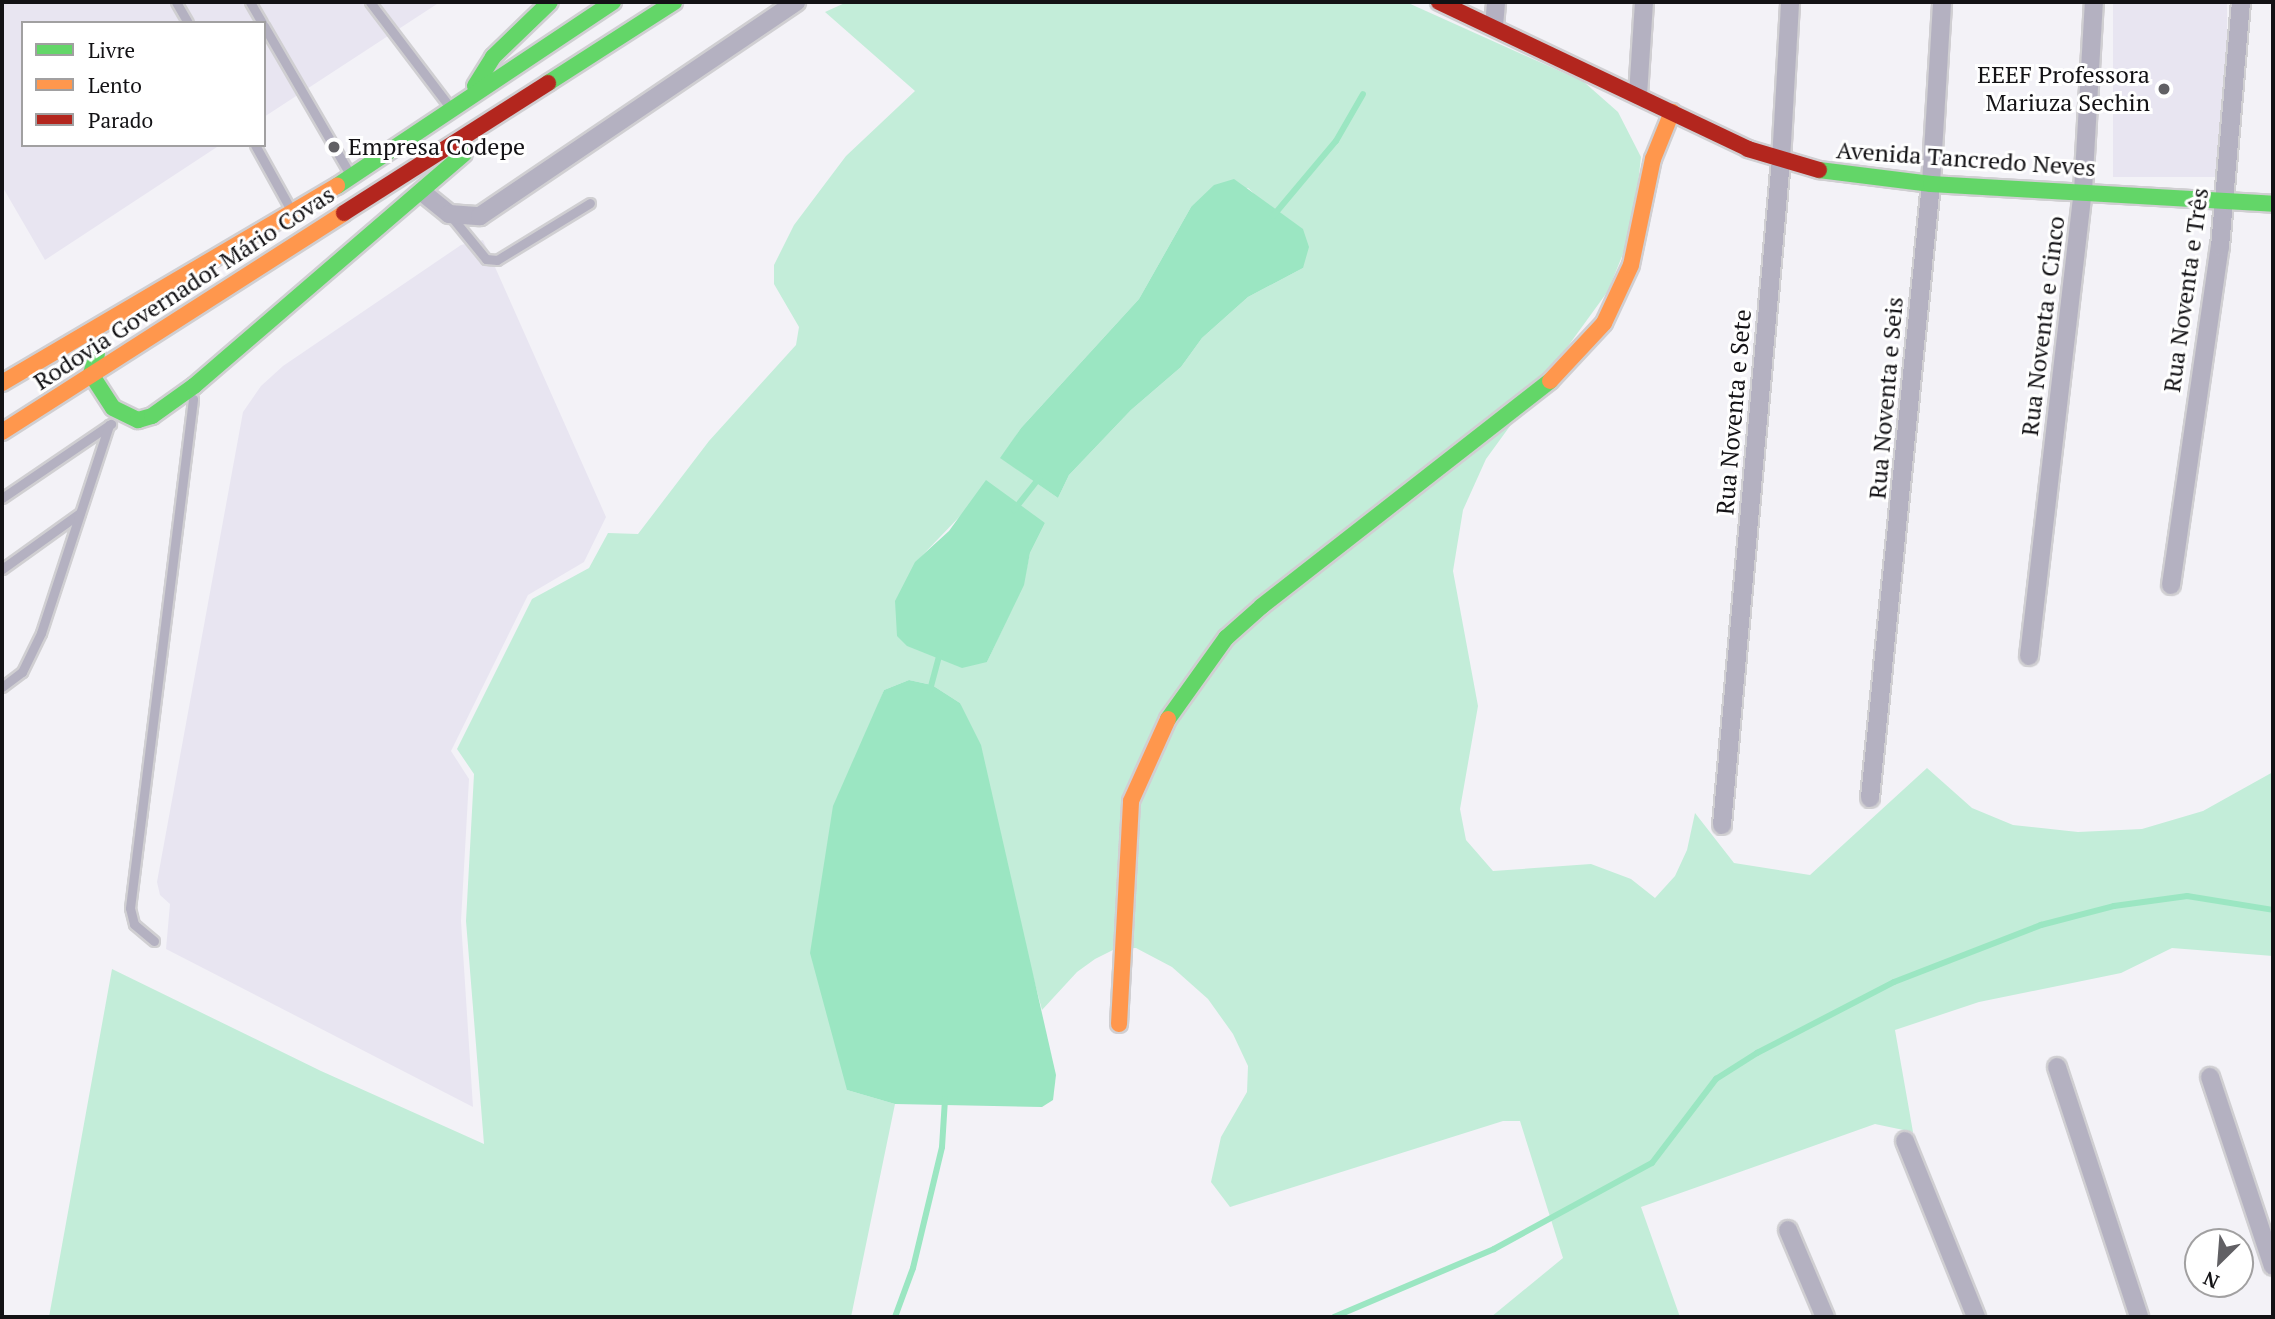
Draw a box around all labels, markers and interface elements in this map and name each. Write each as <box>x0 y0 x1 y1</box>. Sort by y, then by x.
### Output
legend <box>21 21 266 147</box>
text: Livre <box>88 36 135 64</box>
place label: EEEF Professora Mariuza Sechin <box>1977 61 2150 117</box>
text: Lento <box>88 71 142 99</box>
marker: EEEF Professora Mariuza Sechin <box>2156 81 2172 97</box>
text: Parado <box>88 106 153 134</box>
place label: Empresa Codepe <box>348 133 525 161</box>
street label: Avenida Tancredo Neves <box>1835 136 2097 182</box>
marker: Empresa Codepe <box>326 139 342 155</box>
street label: Rodovia Governador Mário Covas <box>28 180 340 396</box>
street label: Rua Noventa e Três <box>2157 186 2215 394</box>
street label: Rua Noventa e Cinco <box>2015 214 2071 438</box>
street label: Rua Noventa e Seis <box>1863 296 1909 500</box>
street label: Rua Noventa e Sete <box>1711 308 1757 516</box>
north arrow <box>2184 1228 2254 1298</box>
text: N <box>2199 1266 2223 1295</box>

